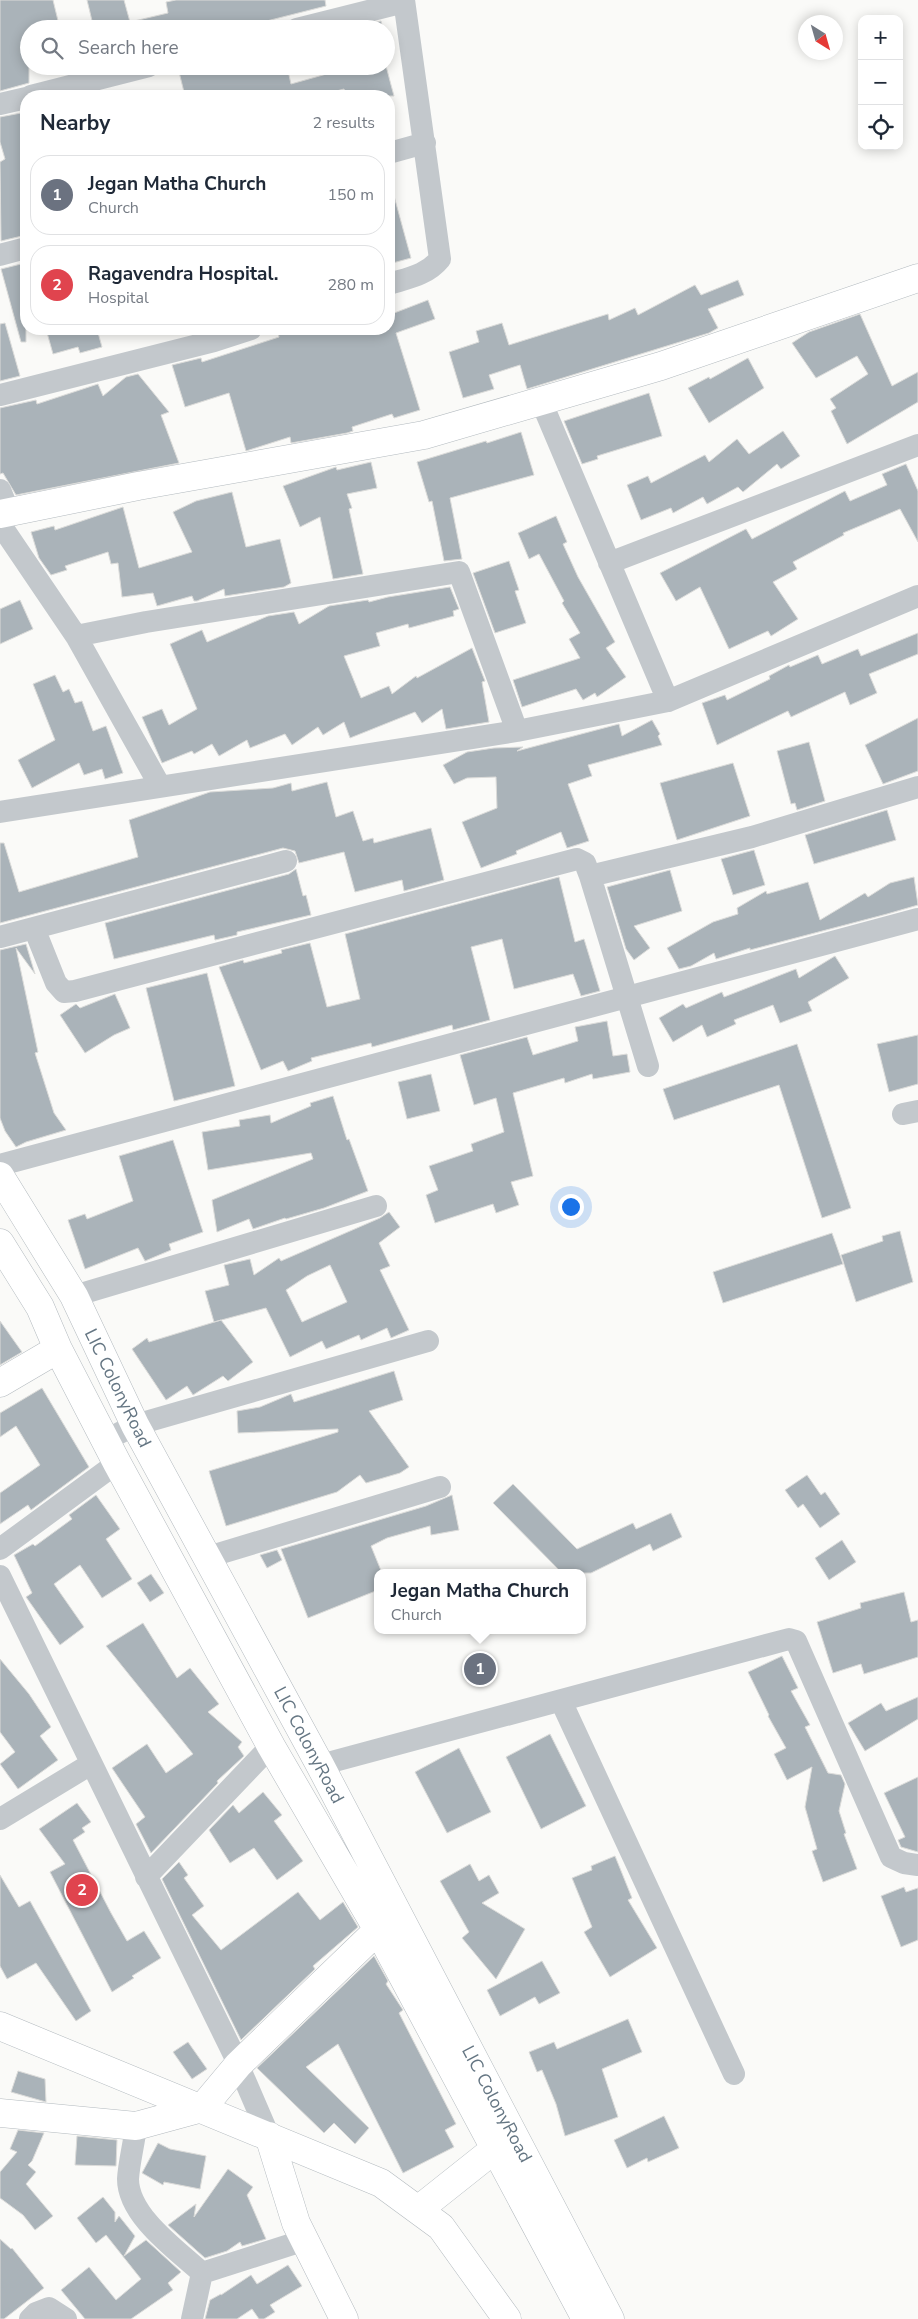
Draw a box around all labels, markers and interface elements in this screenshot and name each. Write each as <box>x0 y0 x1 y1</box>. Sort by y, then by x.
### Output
north arrow <box>798 15 843 60</box>
map controls <box>858 15 903 150</box>
button: + <box>858 15 903 60</box>
search box <box>20 20 395 75</box>
icon: search <box>38 34 66 62</box>
text: Search here <box>78 35 179 61</box>
button: − <box>858 60 903 105</box>
button: locate <box>858 105 903 150</box>
text: Nearby <box>40 109 110 137</box>
text: 2 results <box>313 112 375 134</box>
text: Jegan Matha Church <box>88 171 266 197</box>
text: 1 <box>52 184 62 206</box>
text: 150 m <box>327 184 374 206</box>
text: Church <box>88 197 139 219</box>
text: Ragavendra Hospital. <box>88 261 278 287</box>
text: 2 <box>52 274 62 296</box>
text: 280 m <box>327 274 374 296</box>
text: Hospital <box>88 287 149 309</box>
your location <box>558 1194 584 1220</box>
street label: LIC ColonyRoad <box>79 1325 157 1451</box>
popup <box>374 1569 586 1634</box>
text: Jegan Matha Church <box>391 1578 569 1604</box>
text: Church <box>391 1604 442 1626</box>
pin: 1 <box>464 1650 496 1688</box>
street label: LIC ColonyRoad <box>268 1682 350 1808</box>
pin: 2 <box>66 1871 98 1909</box>
street label: LIC ColonyRoad <box>456 2041 538 2167</box>

